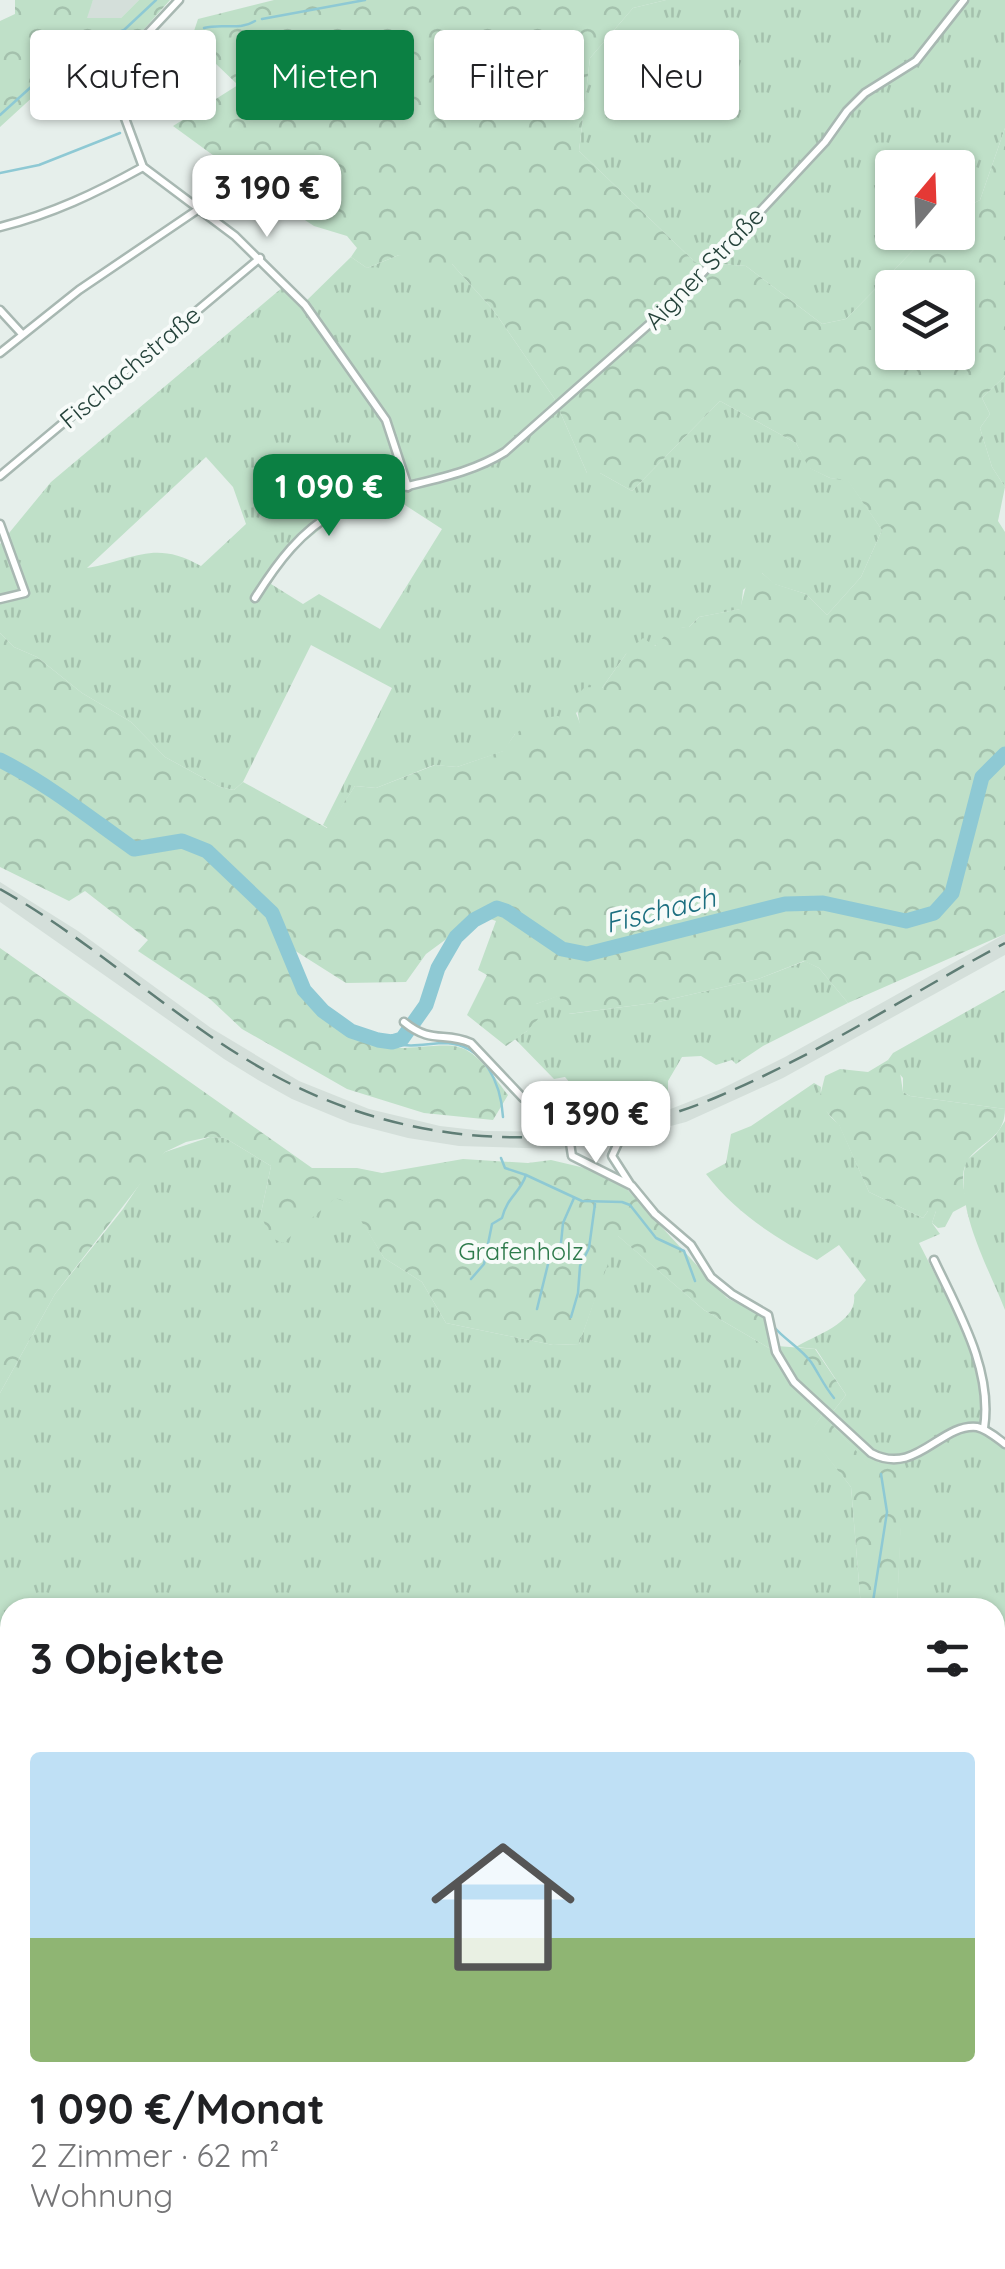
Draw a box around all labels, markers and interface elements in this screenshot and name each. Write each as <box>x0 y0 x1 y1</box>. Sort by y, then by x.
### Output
chip: Kaufen <box>30 30 216 120</box>
chip: Mieten <box>236 30 414 120</box>
chip: Filter <box>434 30 584 120</box>
chip: Neu <box>604 30 739 120</box>
north arrow <box>875 150 975 250</box>
map controls <box>875 150 975 370</box>
pin: 3 190 € <box>175 155 359 240</box>
text: 3 190 € <box>214 167 320 207</box>
street label: Aigner Straße <box>637 200 770 335</box>
button: layers <box>875 270 975 370</box>
street label: Fischachstraße <box>53 299 207 435</box>
pin: 1 090 € <box>237 454 421 539</box>
text: 1 090 € <box>275 466 383 506</box>
water label: Fischach <box>601 879 720 940</box>
pin: 1 390 € <box>504 1081 688 1166</box>
text: 1 390 € <box>543 1093 649 1133</box>
park label: Grafenholz <box>458 1235 584 1266</box>
icon: filters <box>920 1631 975 1686</box>
text: 3 Objekte <box>30 1632 225 1685</box>
icon: home <box>413 1817 593 1997</box>
text: 1 090 €/Monat <box>30 2082 325 2135</box>
text: 2 Zimmer · 62 m² <box>30 2135 279 2175</box>
text: Wohnung <box>30 2175 173 2215</box>

